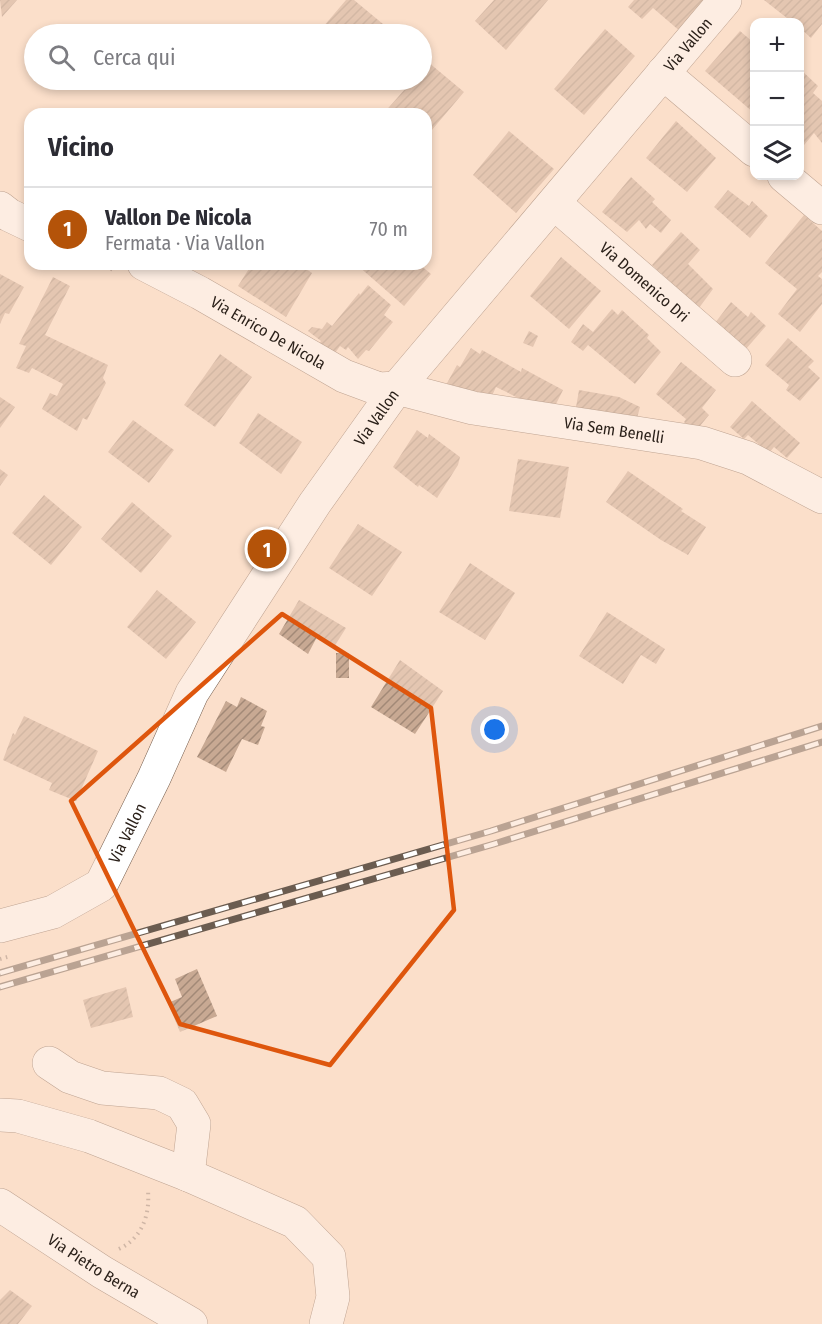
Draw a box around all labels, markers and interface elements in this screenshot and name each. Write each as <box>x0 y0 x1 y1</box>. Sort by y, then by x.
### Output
street label: Via Vallon <box>660 14 716 75</box>
map controls <box>750 18 804 180</box>
button: + <box>750 18 804 72</box>
search box <box>24 24 432 90</box>
icon: search <box>45 41 78 74</box>
text: Cerca qui <box>93 44 176 71</box>
button: − <box>750 72 804 126</box>
button: layers <box>750 126 804 180</box>
text: Vicino <box>48 132 114 163</box>
text: Vallon De Nicola <box>105 204 252 231</box>
text: 1 <box>63 217 72 241</box>
text: 70 m <box>370 217 408 241</box>
text: Fermata · Via Vallon <box>105 231 265 255</box>
street label: Via Domenico Dri <box>596 238 693 326</box>
street label: Via Enrico De Nicola <box>207 292 329 374</box>
street label: Via Vallon <box>350 386 403 449</box>
street label: Via Sem Benelli <box>563 413 666 447</box>
pin: 1 <box>248 526 286 572</box>
your location <box>480 715 509 744</box>
street label: Via Vallon <box>104 800 150 866</box>
street label: Via Pietro Berna <box>44 1230 143 1302</box>

